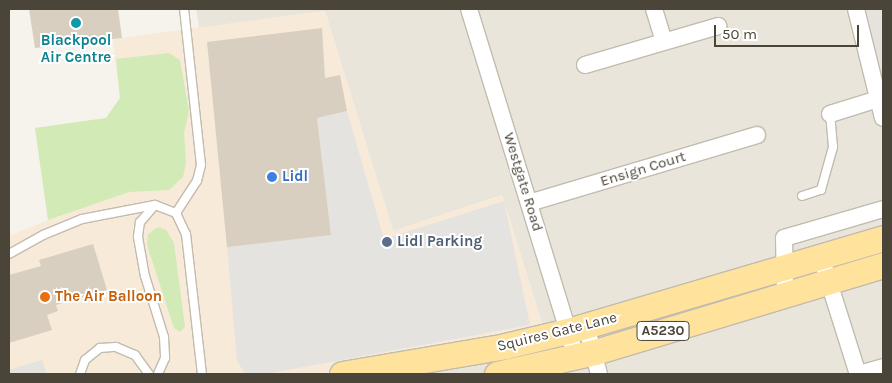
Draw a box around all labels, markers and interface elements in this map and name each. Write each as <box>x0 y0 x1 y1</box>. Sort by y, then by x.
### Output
scale bar <box>717 15 862 47</box>
marker: Blackpool Air Centre <box>70 17 82 29</box>
text: 50 m <box>722 25 757 43</box>
place label: Blackpool Air Centre <box>41 31 111 66</box>
street label: Westgate Road <box>499 130 547 234</box>
street label: Ensign Court <box>598 147 688 191</box>
place label: Lidl <box>282 168 308 186</box>
marker: Lidl <box>266 171 278 183</box>
place label: Lidl Parking <box>397 233 482 251</box>
marker: Lidl Parking <box>381 236 393 248</box>
place label: The Air Balloon <box>55 288 162 306</box>
marker: The Air Balloon <box>39 291 51 303</box>
street label: Squires Gate Lane <box>495 308 619 356</box>
road number: A5230 <box>636 320 690 342</box>

